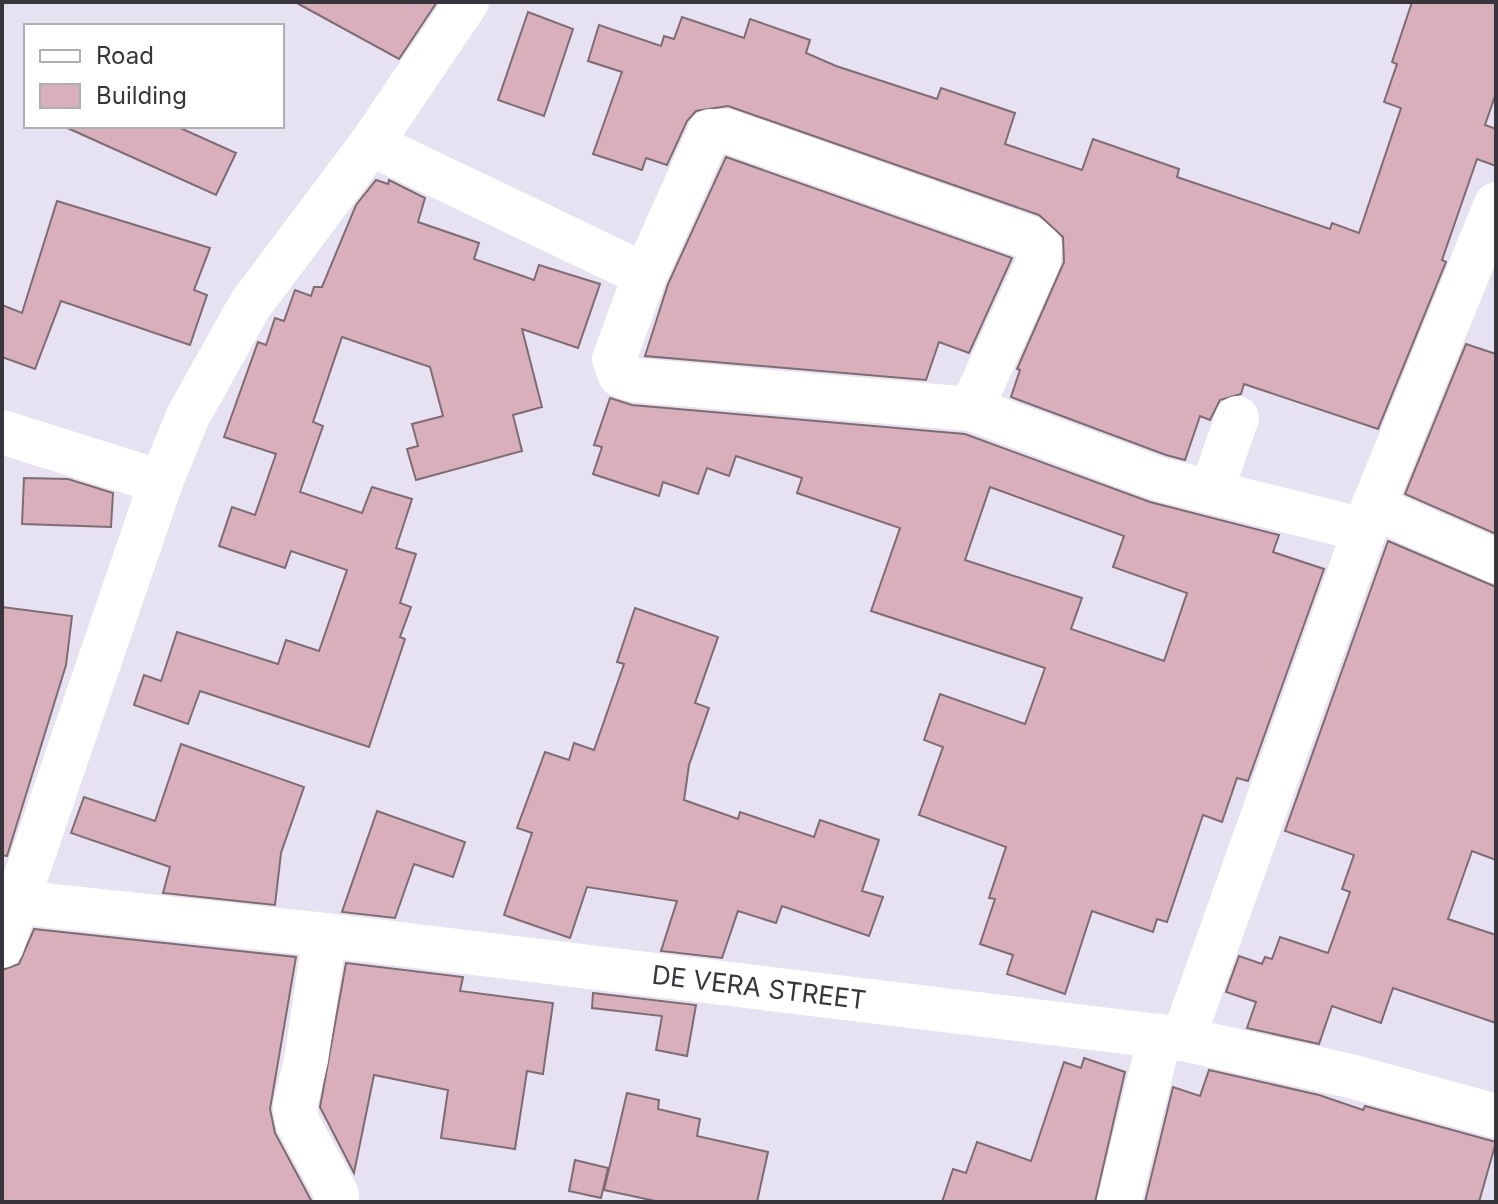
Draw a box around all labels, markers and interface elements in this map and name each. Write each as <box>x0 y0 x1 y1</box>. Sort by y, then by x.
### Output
legend <box>24 24 284 128</box>
text: Road <box>96 41 154 70</box>
text: Building <box>96 81 187 110</box>
street label: DE VERA STREET <box>650 959 868 1015</box>

